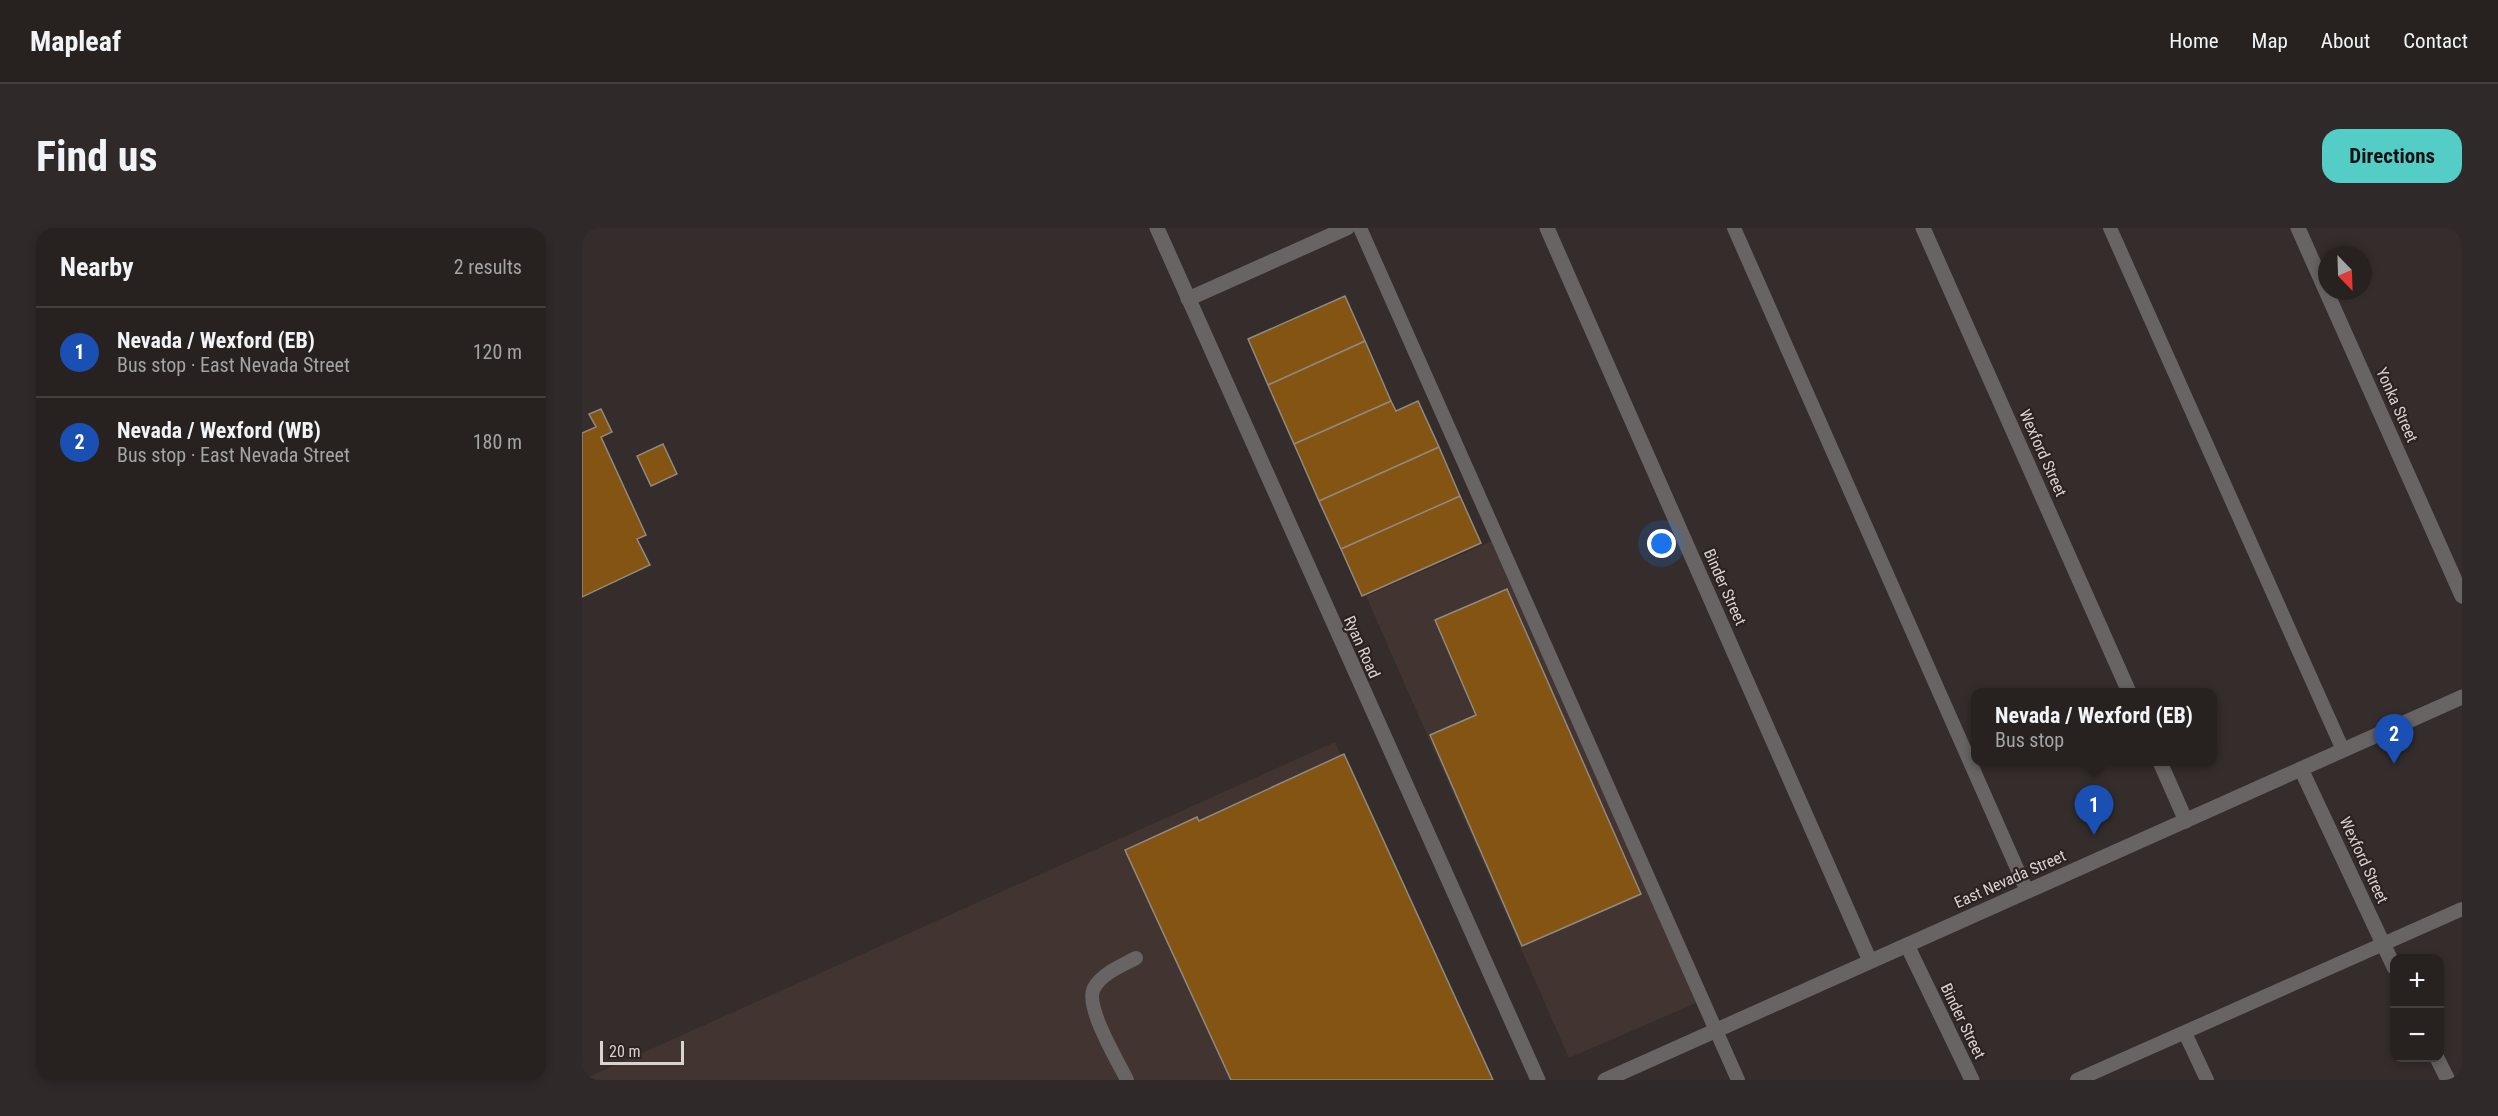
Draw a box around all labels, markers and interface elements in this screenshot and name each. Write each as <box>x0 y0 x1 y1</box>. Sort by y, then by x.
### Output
text: Mapleaf <box>30 25 121 58</box>
text: Home <box>2169 29 2219 53</box>
text: Map <box>2252 29 2288 53</box>
text: About <box>2321 29 2370 53</box>
text: Contact <box>2403 29 2468 53</box>
button: Directions <box>2322 129 2462 183</box>
text: Find us <box>36 132 157 181</box>
north arrow <box>2318 246 2372 300</box>
text: Nearby <box>60 252 134 282</box>
text: 2 results <box>454 255 522 279</box>
text: Nevada / Wexford (EB) <box>117 328 315 353</box>
text: 1 <box>74 340 85 364</box>
text: 120 m <box>473 340 522 364</box>
text: Bus stop · East Nevada Street <box>117 353 350 377</box>
street label: Yonka Street <box>2372 365 2422 446</box>
street label: Wexford Street <box>2015 406 2071 500</box>
text: Nevada / Wexford (WB) <box>117 418 321 443</box>
text: 2 <box>74 430 85 454</box>
text: 180 m <box>473 430 522 454</box>
text: Bus stop · East Nevada Street <box>117 443 350 467</box>
your location <box>1647 529 1676 558</box>
street label: Binder Street <box>1700 546 1750 628</box>
street label: Ryan Road <box>1340 613 1384 681</box>
popup <box>1971 688 2217 766</box>
text: Nevada / Wexford (EB) <box>1995 703 2193 728</box>
pin: 2 <box>2374 714 2414 764</box>
text: Bus stop <box>1995 728 2064 752</box>
pin: 1 <box>2074 786 2114 835</box>
street label: Wexford Street <box>2336 814 2392 907</box>
street label: East Nevada Street <box>1951 846 2069 912</box>
map controls <box>2390 954 2444 1062</box>
button: + <box>2390 954 2444 1008</box>
street label: Binder Street <box>1937 980 1990 1062</box>
button: − <box>2390 1008 2444 1062</box>
scale bar <box>600 1038 684 1066</box>
text: 20 m <box>609 1042 641 1061</box>

